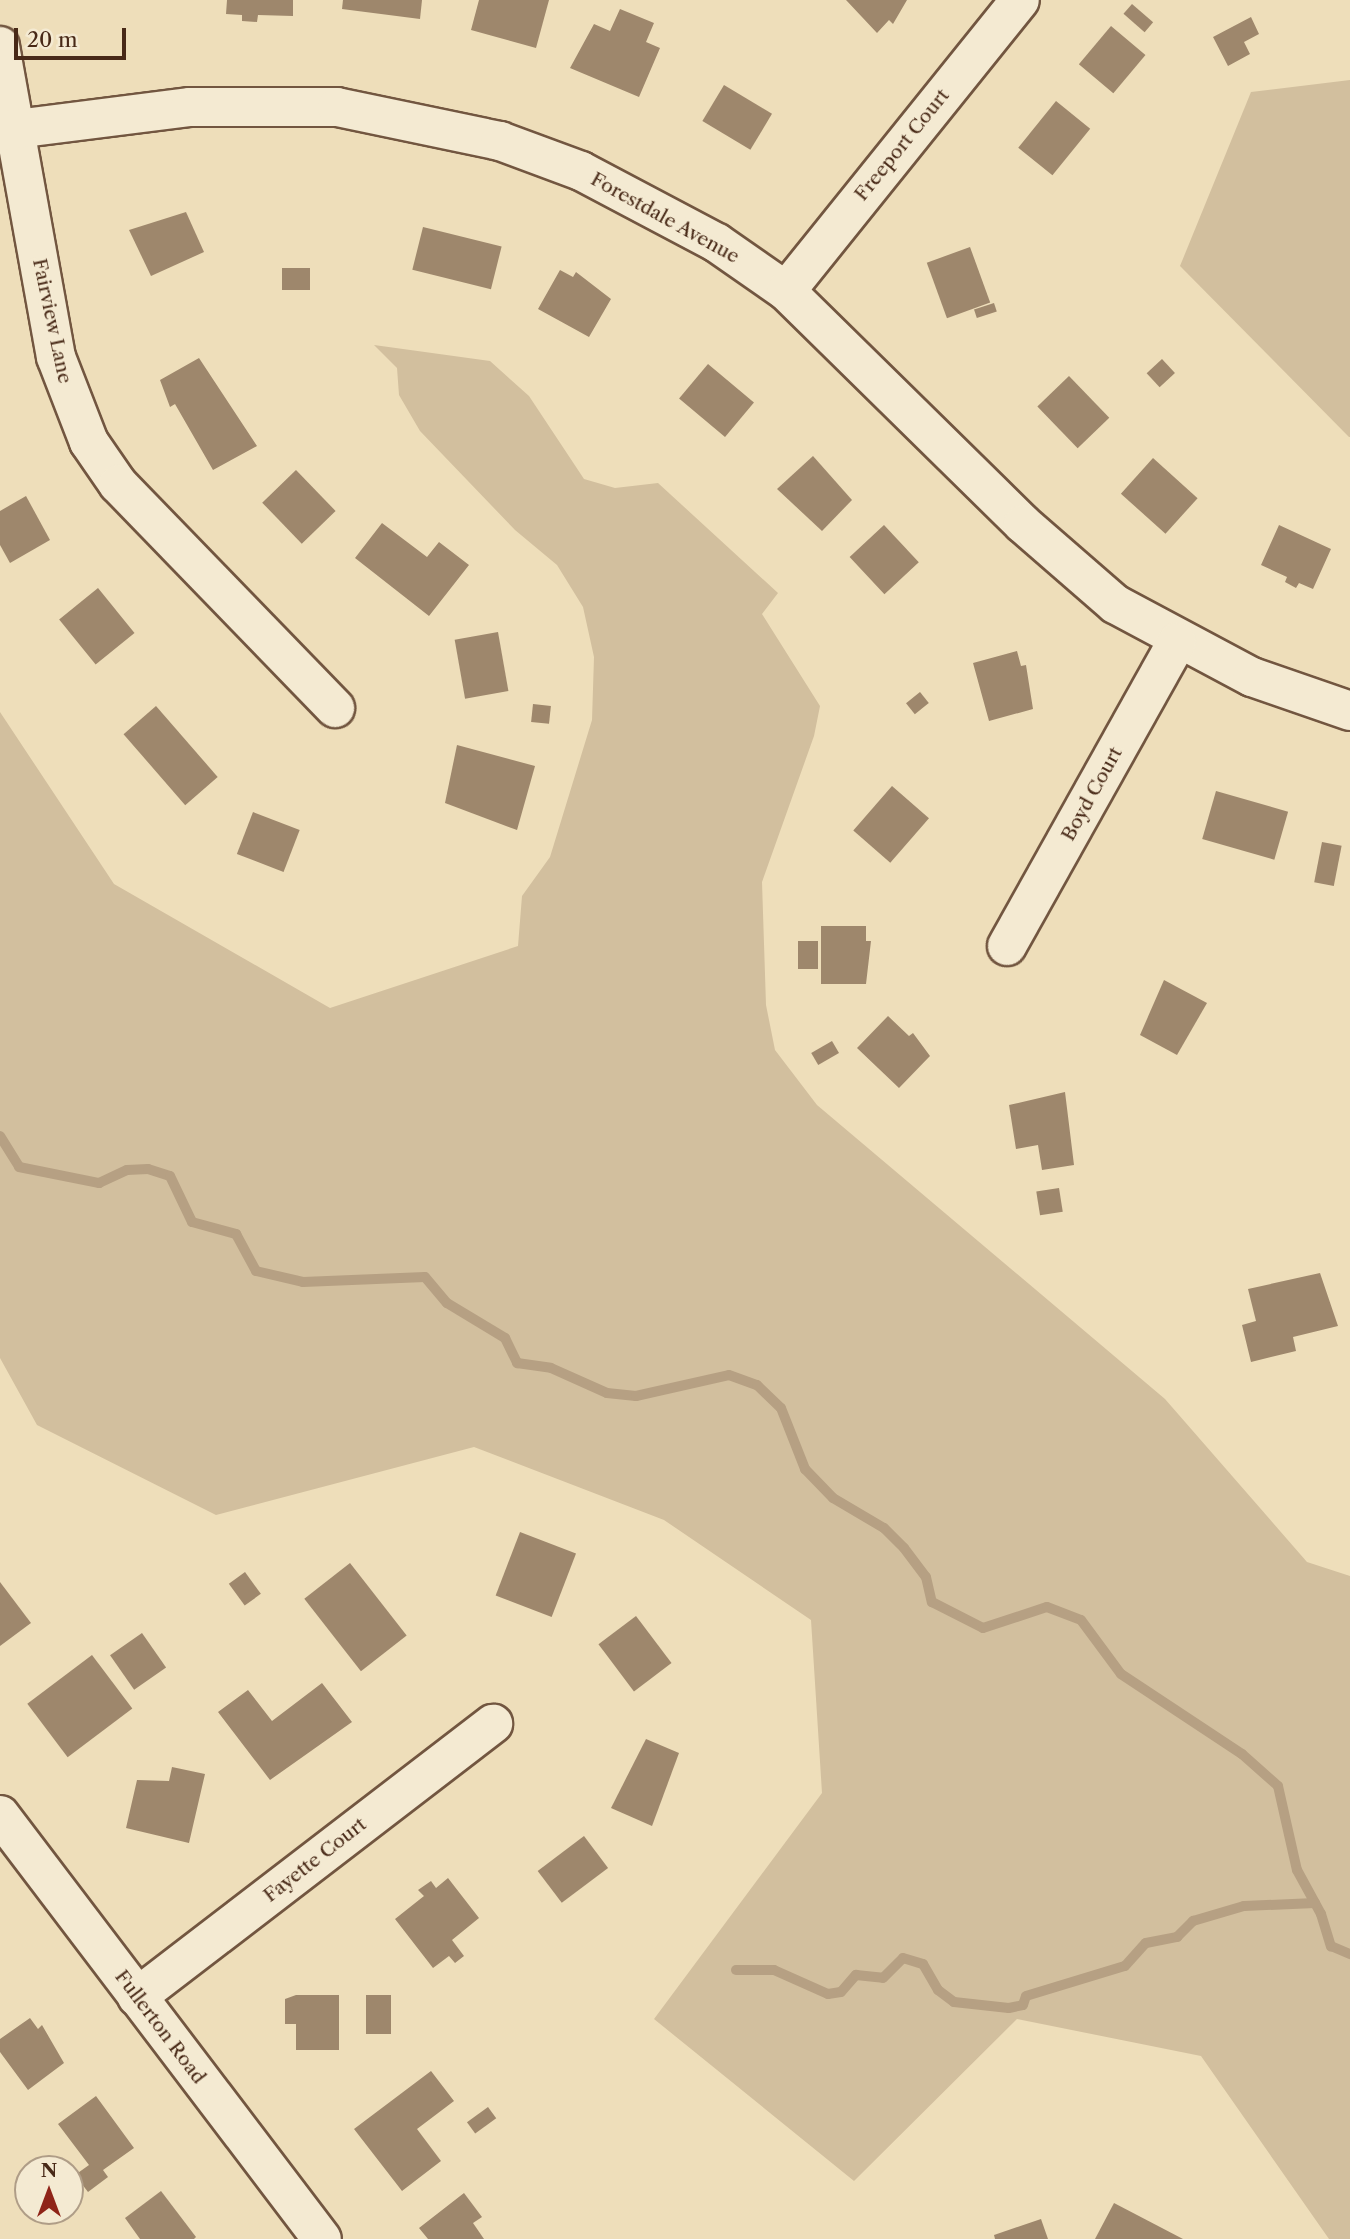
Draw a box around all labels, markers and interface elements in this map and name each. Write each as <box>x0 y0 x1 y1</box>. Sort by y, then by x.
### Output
scale bar <box>18 14 130 58</box>
text: 20 m <box>27 27 78 52</box>
street label: Freeport Court <box>850 85 954 205</box>
street label: Forestdale Avenue <box>586 168 744 268</box>
street label: Fairview Lane <box>28 256 76 386</box>
street label: Boyd Court <box>1057 743 1127 845</box>
street label: Fayette Court <box>259 1813 371 1907</box>
street label: Fullerton Road <box>110 1966 210 2088</box>
north arrow <box>14 2155 84 2225</box>
text: N <box>41 2159 57 2182</box>

